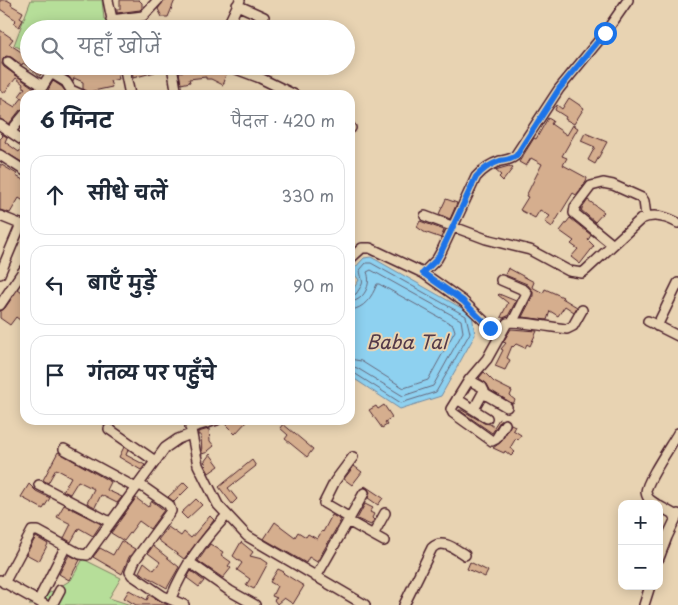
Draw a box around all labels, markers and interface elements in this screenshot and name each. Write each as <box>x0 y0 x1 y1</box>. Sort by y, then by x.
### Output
search box <box>20 20 355 75</box>
route start <box>594 22 617 45</box>
text: यहाँ खोजें <box>78 31 161 59</box>
icon: search <box>38 34 66 62</box>
text: 6 मिनट <box>40 103 113 135</box>
text: पैदल · 420 m <box>231 108 335 132</box>
text: सीधे चलें <box>88 178 167 206</box>
icon: ahead <box>41 181 69 209</box>
text: 330 m <box>281 183 334 207</box>
text: बाएँ मुड़ें <box>88 268 156 296</box>
icon: left <box>41 271 69 299</box>
text: 90 m <box>293 273 334 297</box>
route end <box>479 317 502 340</box>
water label: Baba Tal <box>366 327 450 355</box>
text: गंतव्य पर पहुँचे <box>88 358 216 386</box>
icon: arrive <box>41 361 69 389</box>
map controls <box>618 500 663 590</box>
button: + <box>618 500 663 545</box>
button: − <box>618 545 663 590</box>

